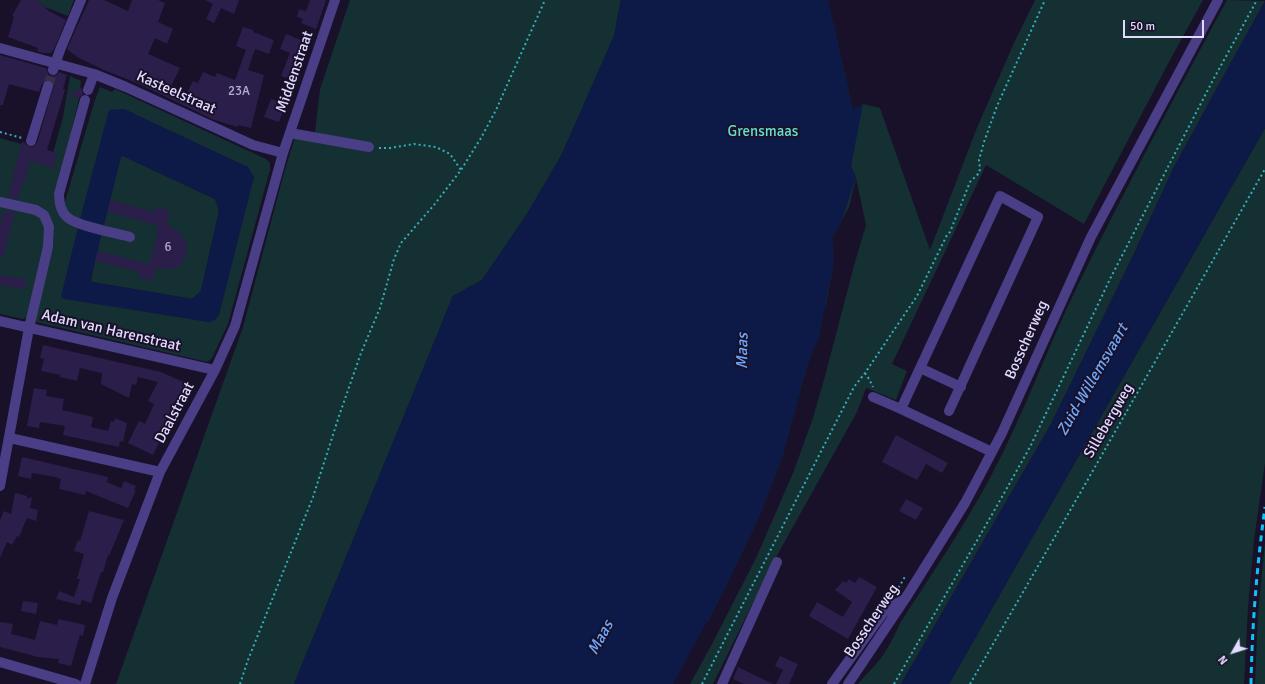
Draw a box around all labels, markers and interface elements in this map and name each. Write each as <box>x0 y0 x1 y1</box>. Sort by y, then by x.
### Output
scale bar <box>1125 12 1206 38</box>
text: 50 m <box>1130 19 1155 34</box>
street label: Middenstraat <box>273 29 317 115</box>
street label: Kasteelstraat <box>133 67 219 119</box>
house number: 23A <box>228 84 250 100</box>
park label: Grensmaas <box>728 123 798 141</box>
house number: 6 <box>164 240 172 256</box>
street label: Bosscherweg <box>1002 298 1052 382</box>
street label: Adam van Harenstraat <box>40 306 182 356</box>
water label: Zuid-Willemsvaart <box>1053 321 1133 439</box>
water label: Maas <box>733 333 753 369</box>
street label: Daalstraat <box>151 379 199 447</box>
street label: Sillebergweg <box>1080 380 1138 462</box>
street label: Bosscherweg <box>841 581 903 661</box>
water label: Maas <box>584 618 618 658</box>
north arrow <box>1213 632 1253 672</box>
text: N <box>1216 653 1231 667</box>

